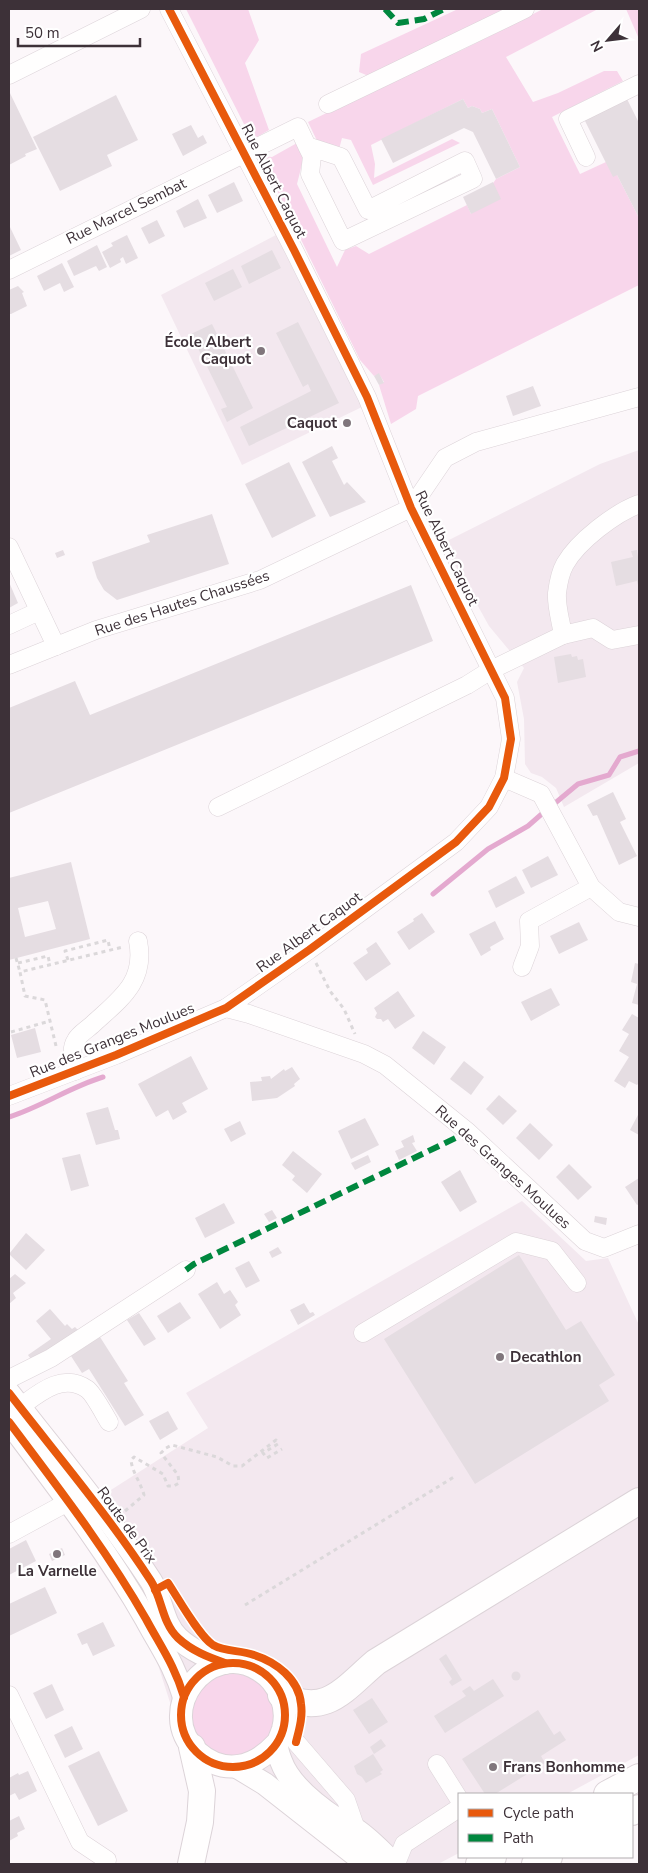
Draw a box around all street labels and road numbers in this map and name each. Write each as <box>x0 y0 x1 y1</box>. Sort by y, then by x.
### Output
street label: Rue Albert Caquot <box>237 120 312 242</box>
street label: Rue Marcel Sembat <box>63 173 190 249</box>
street label: Rue Albert Caquot <box>410 487 484 610</box>
street label: Rue des Hautes Chaussées <box>92 565 272 641</box>
street label: Rue Albert Caquot <box>252 887 366 977</box>
street label: Rue des Granges Moulues <box>27 998 197 1082</box>
street label: Rue des Granges Moulues <box>431 1101 575 1233</box>
street label: Route de Prix <box>92 1483 162 1567</box>

